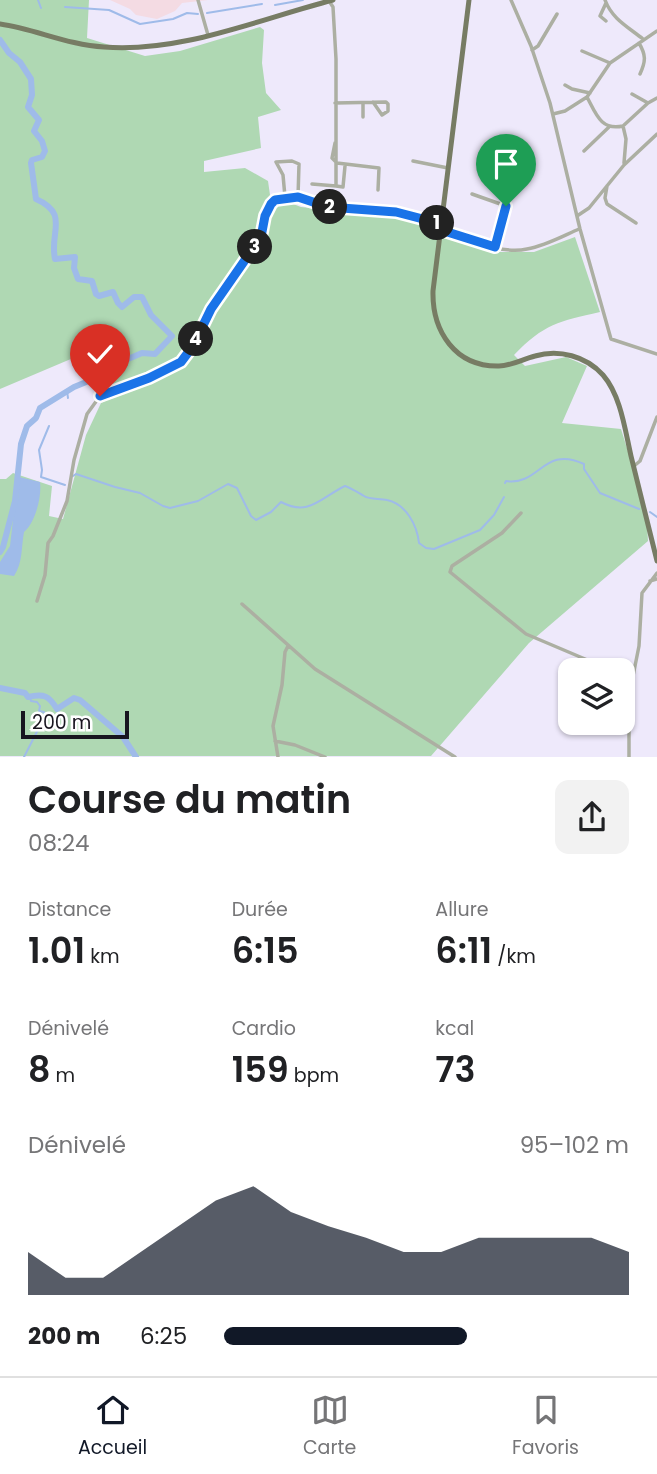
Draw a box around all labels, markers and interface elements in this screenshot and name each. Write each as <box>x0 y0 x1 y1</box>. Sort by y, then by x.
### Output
pin <box>476 134 536 206</box>
icon: arrive <box>487 145 525 183</box>
pin: 2 <box>312 190 348 224</box>
text: 2 <box>324 193 335 220</box>
pin: 1 <box>420 206 454 241</box>
text: 1 <box>433 209 440 236</box>
pin: 3 <box>238 230 272 264</box>
text: 3 <box>249 233 260 260</box>
pin: 4 <box>178 322 214 356</box>
pin <box>70 324 130 396</box>
text: 4 <box>189 325 202 352</box>
icon: check <box>81 335 119 373</box>
map controls <box>558 658 635 735</box>
button: layers <box>558 658 635 735</box>
scale bar <box>21 708 130 739</box>
text: 200 m <box>32 709 91 736</box>
text: Course du matin <box>28 773 351 826</box>
button: share <box>555 780 629 854</box>
text: 08:24 <box>28 827 90 859</box>
text: Distance <box>28 896 111 923</box>
text: Durée <box>232 896 288 923</box>
text: Allure <box>435 896 489 923</box>
text: 1.01 <box>28 926 85 975</box>
text: 6:15 <box>232 926 298 975</box>
text: 6:11 <box>435 926 492 975</box>
text: km <box>85 943 120 970</box>
text: /km <box>492 943 536 970</box>
text: Dénivelé <box>28 1015 109 1042</box>
text: Cardio <box>232 1015 296 1042</box>
text: kcal <box>435 1015 474 1042</box>
text: 8 <box>28 1045 51 1094</box>
text: 159 <box>232 1045 289 1094</box>
text: 73 <box>435 1045 475 1094</box>
text: m <box>51 1062 75 1089</box>
text: bpm <box>289 1062 339 1089</box>
text: Dénivelé <box>28 1129 126 1161</box>
text: 95–102 m <box>520 1129 629 1161</box>
text: 200 m <box>28 1320 100 1352</box>
text: 6:25 <box>140 1320 187 1352</box>
tab: Accueil <box>78 1391 147 1462</box>
tab: Carte <box>303 1391 356 1462</box>
tab: Favoris <box>512 1391 579 1462</box>

